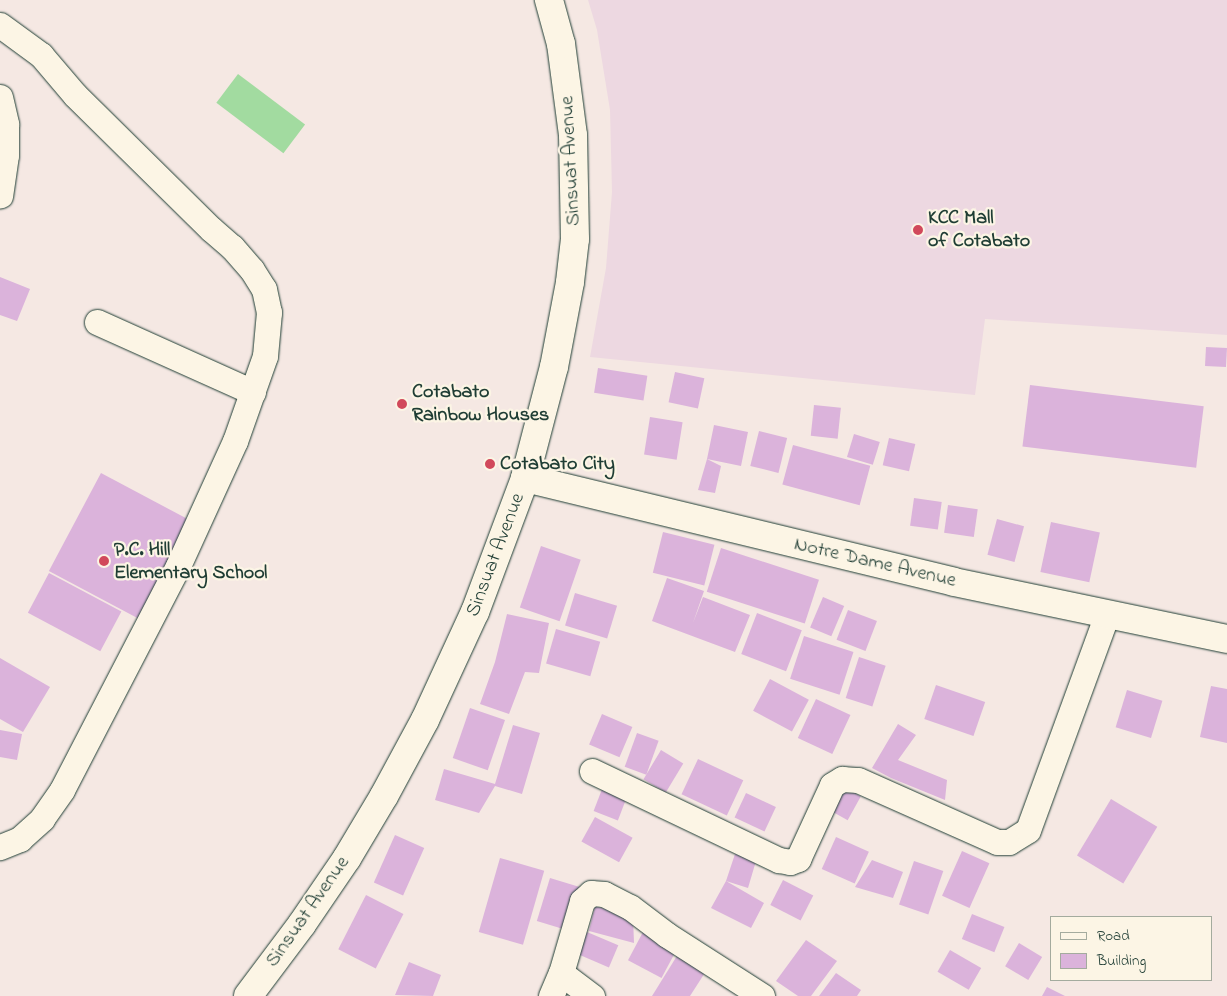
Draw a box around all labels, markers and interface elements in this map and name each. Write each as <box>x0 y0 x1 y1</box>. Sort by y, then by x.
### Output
street label: Sinsuat Avenue <box>556 95 586 227</box>
place label: KCC Mall of Cotabato <box>928 206 1030 253</box>
marker: KCC Mall of Cotabato <box>912 224 924 236</box>
place label: Cotabato Rainbow Houses <box>412 380 549 427</box>
marker: Cotabato Rainbow Houses <box>396 398 408 410</box>
place label: Cotabato City <box>500 452 615 476</box>
marker: Cotabato City <box>484 458 496 470</box>
street label: Sinsuat Avenue <box>461 490 531 620</box>
street label: Notre Dame Avenue <box>792 533 958 593</box>
place label: P.C. Hill Elementary School <box>114 538 267 585</box>
marker: P.C. Hill Elementary School <box>98 555 110 567</box>
street label: Sinsuat Avenue <box>261 852 355 972</box>
legend <box>1050 916 1212 981</box>
text: Road <box>1097 925 1130 947</box>
text: Building <box>1097 950 1146 972</box>

